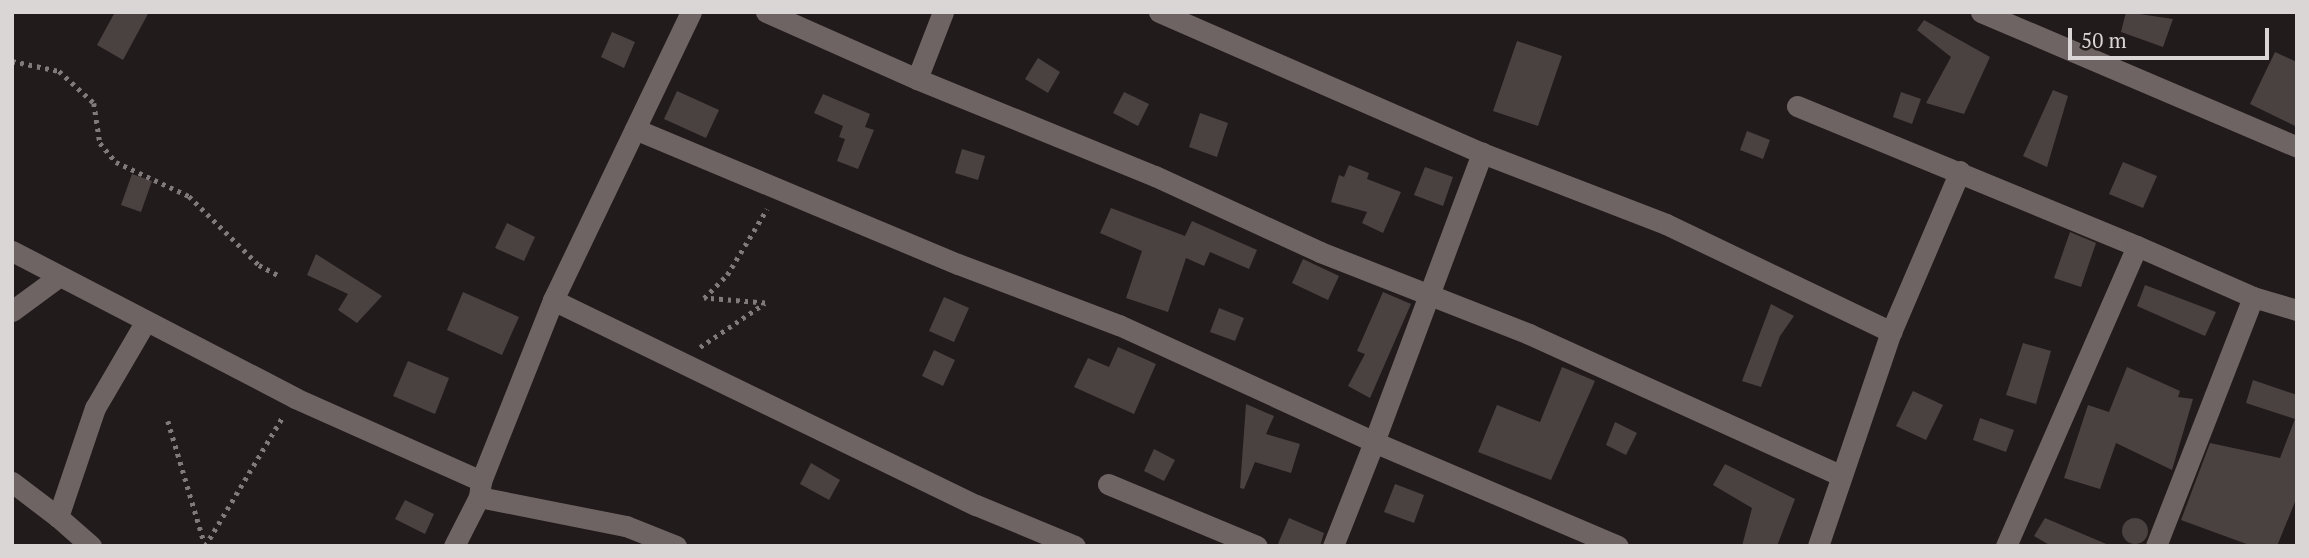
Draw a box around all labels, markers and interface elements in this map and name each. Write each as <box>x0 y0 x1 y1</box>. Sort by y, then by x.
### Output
scale bar <box>2071 14 2272 58</box>
text: 50 m <box>2081 26 2127 54</box>

